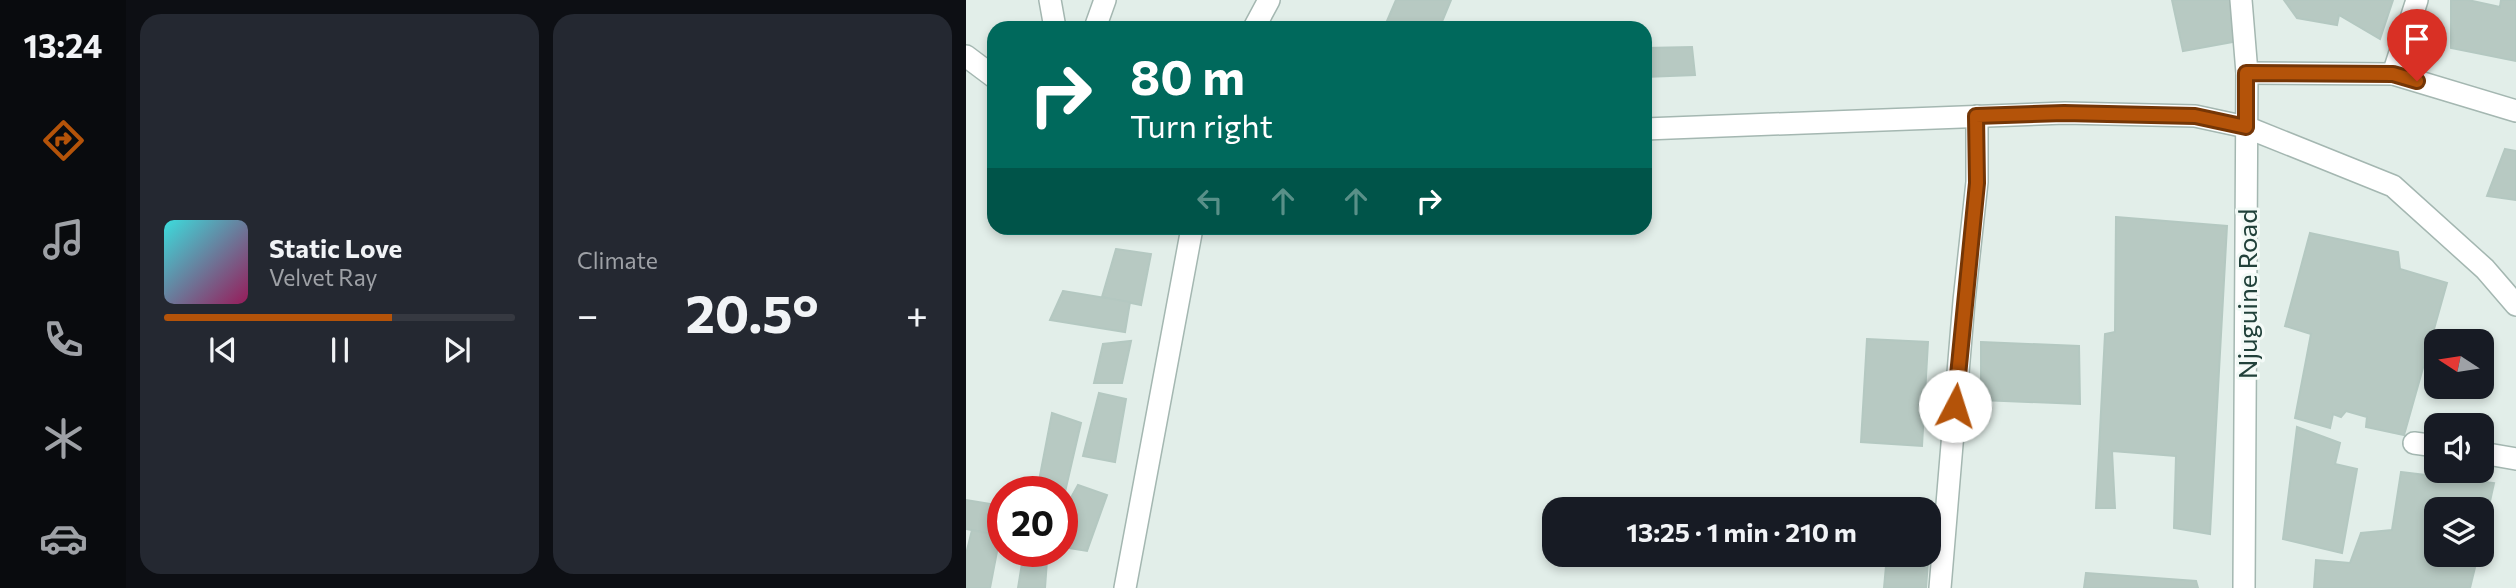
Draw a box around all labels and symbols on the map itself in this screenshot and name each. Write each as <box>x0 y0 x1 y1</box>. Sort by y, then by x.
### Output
pin <box>2387 9 2447 81</box>
street label: Njuguine Road <box>2231 209 2262 379</box>
north arrow <box>2424 329 2494 399</box>
position arrow <box>1918 369 1992 443</box>
speed limit sign: 20 <box>987 476 1078 567</box>

